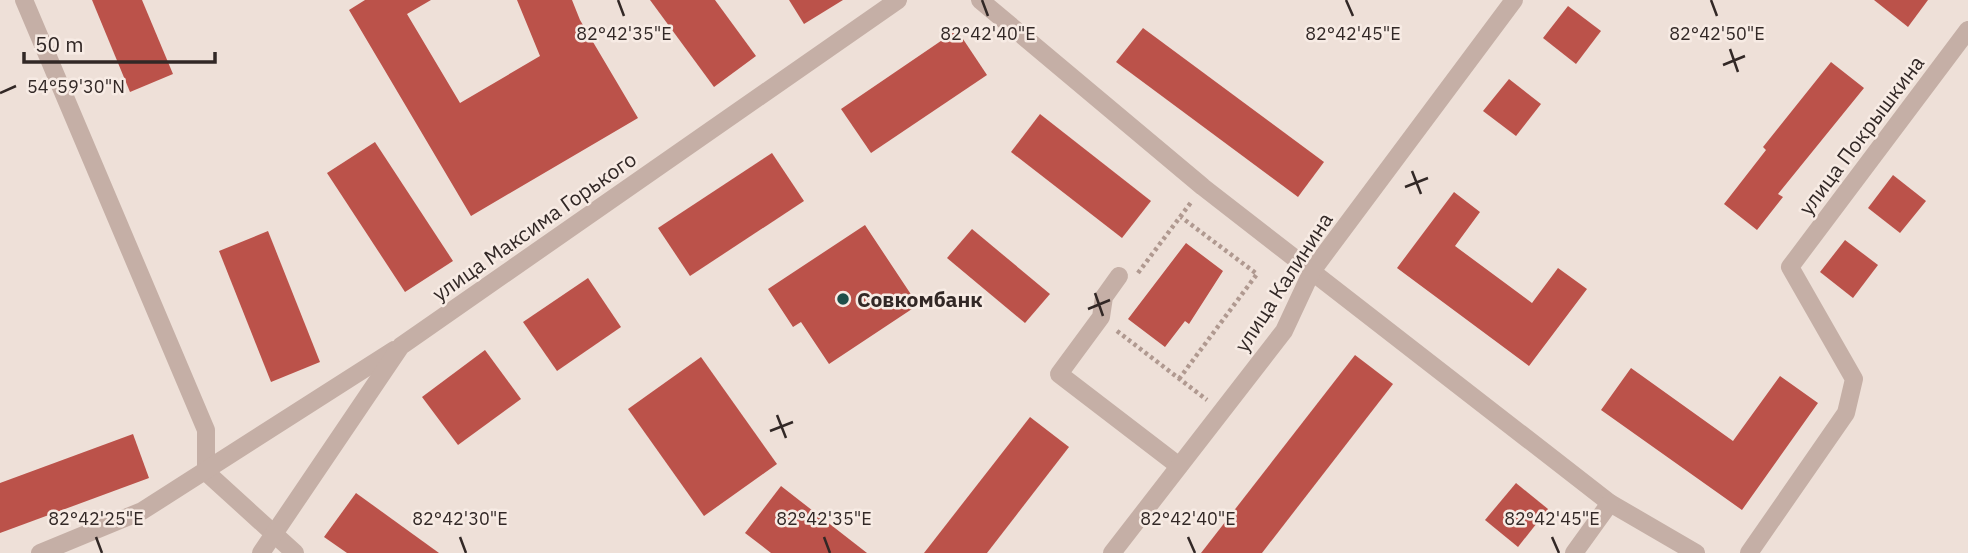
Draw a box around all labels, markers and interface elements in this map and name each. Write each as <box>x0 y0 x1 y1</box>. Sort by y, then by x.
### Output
scale bar <box>24 21 215 65</box>
text: 82°42'35"E <box>576 22 672 45</box>
text: 82°42'40"E <box>940 22 1036 45</box>
text: 82°42'45"E <box>1305 22 1401 45</box>
text: 82°42'50"E <box>1669 22 1765 45</box>
text: 50 m <box>35 30 84 58</box>
street label: улица Покрышкина <box>1792 50 1930 220</box>
text: 54°59'30"N <box>27 75 125 98</box>
street label: улица Максима Горького <box>426 145 642 307</box>
street label: улица Калинина <box>1227 207 1339 357</box>
place label: Совкомбанк <box>857 285 983 313</box>
marker: Совкомбанк <box>835 291 851 307</box>
text: 82°42'25"E <box>48 507 144 530</box>
text: 82°42'30"E <box>412 507 508 530</box>
text: 82°42'35"E <box>776 507 872 530</box>
text: 82°42'40"E <box>1140 507 1236 530</box>
text: 82°42'45"E <box>1504 507 1600 530</box>

